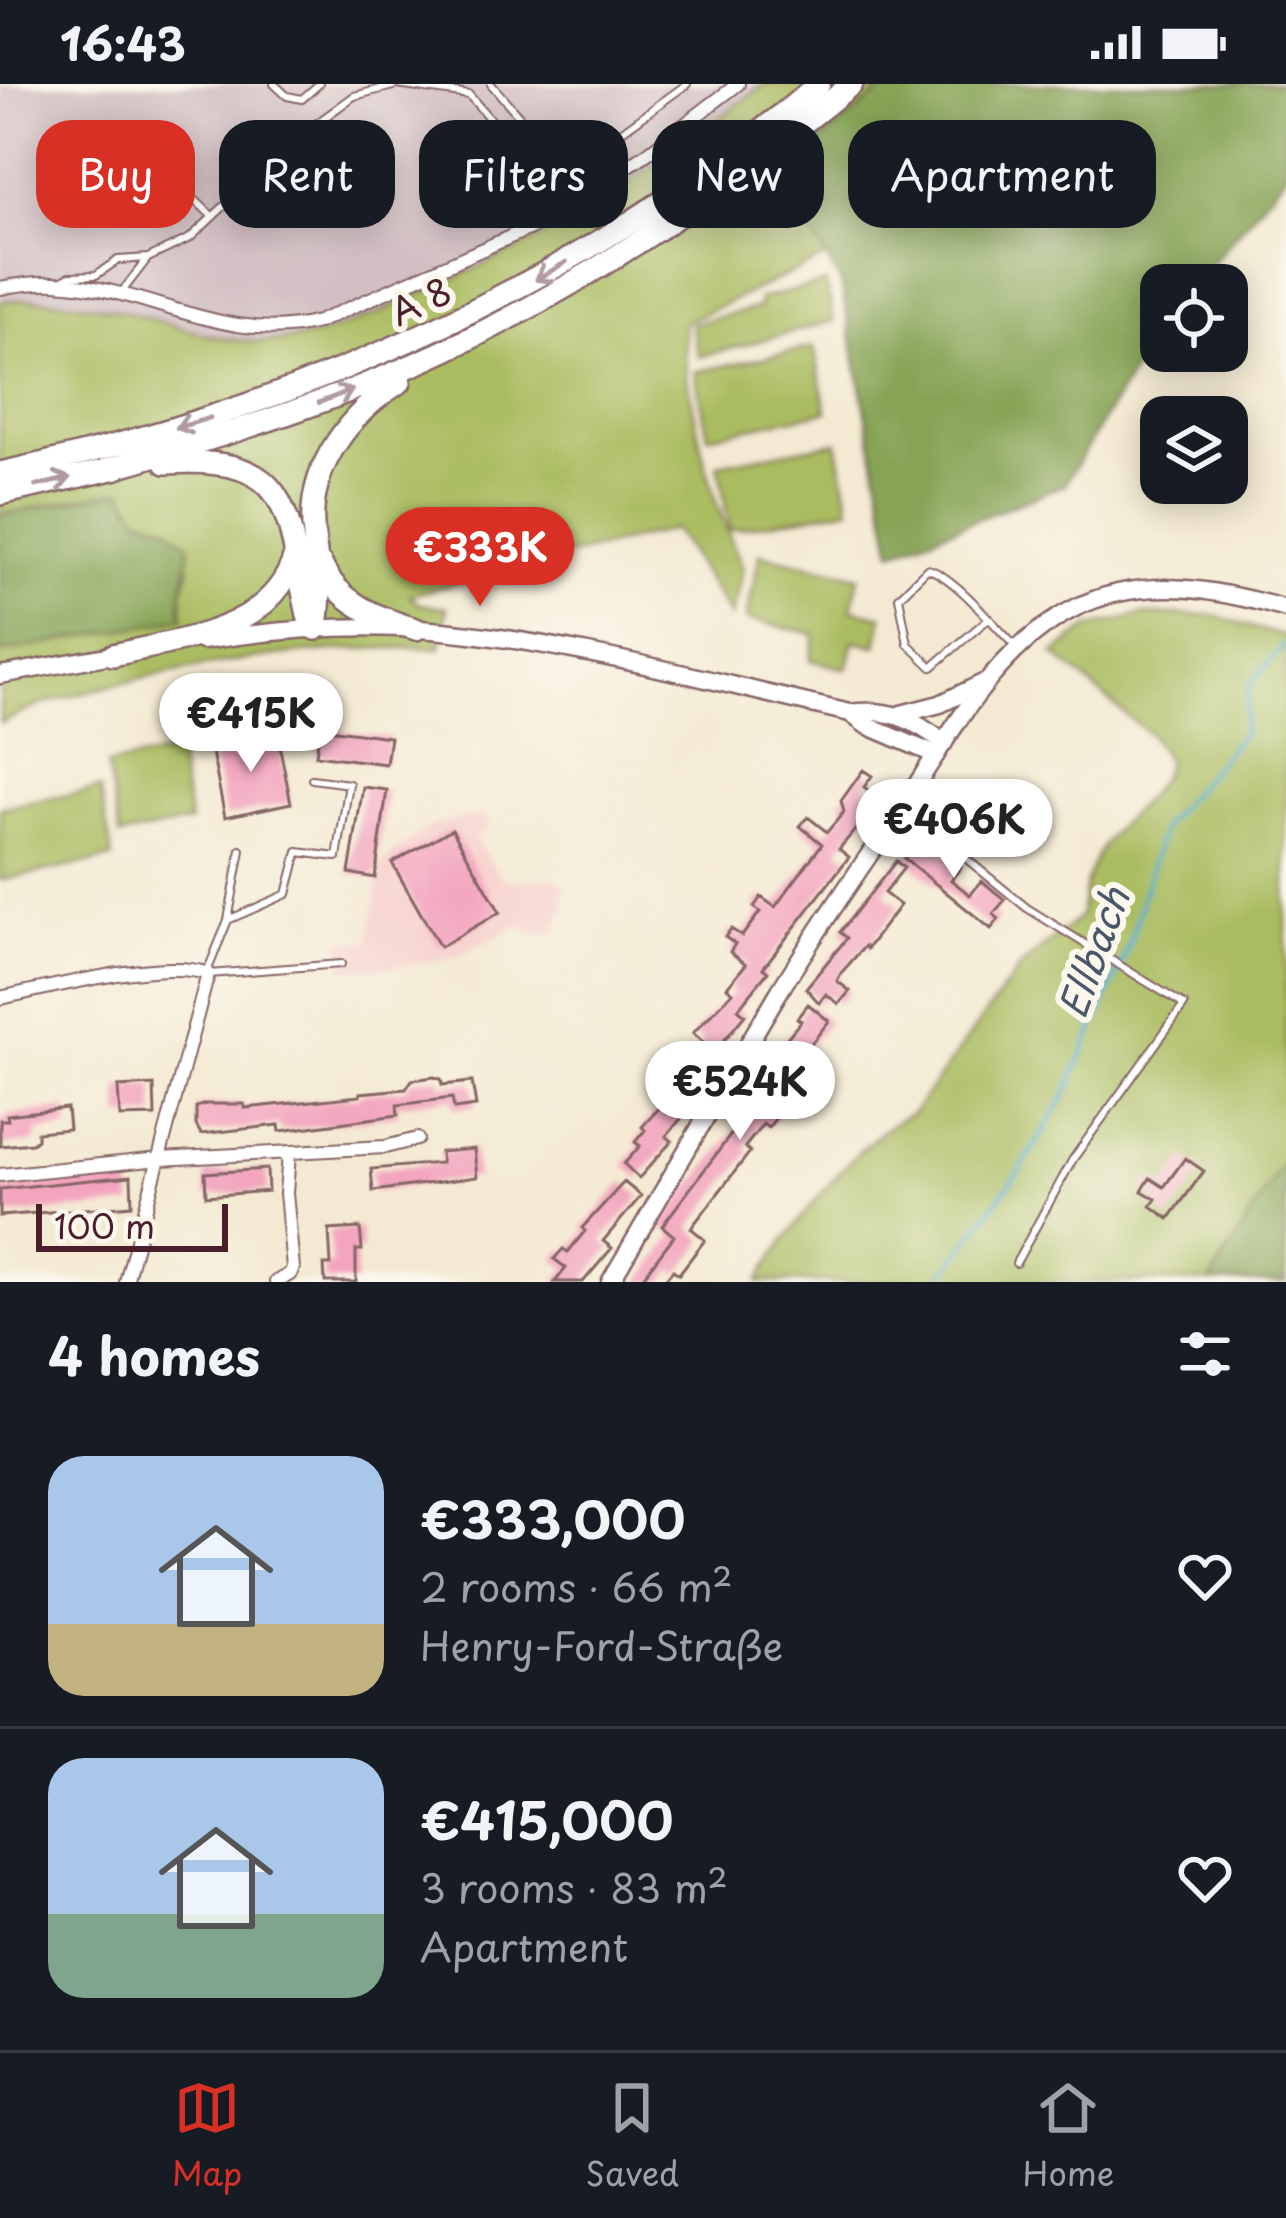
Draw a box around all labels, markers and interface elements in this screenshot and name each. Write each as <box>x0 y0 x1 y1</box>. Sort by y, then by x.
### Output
text: 16:43 <box>60 8 186 76</box>
chip: Buy <box>36 120 195 228</box>
chip: Rent <box>219 120 395 228</box>
chip: Filters <box>419 120 628 228</box>
chip: New <box>652 120 824 228</box>
chip: Apartment <box>848 120 1156 228</box>
one-way arrow <box>534 259 569 283</box>
street label: A 8 <box>381 262 459 338</box>
map controls <box>1140 264 1248 504</box>
button: locate <box>1140 264 1248 372</box>
one-way arrow <box>317 383 354 405</box>
button: layers <box>1140 396 1248 504</box>
one-way arrow <box>175 413 213 435</box>
one-way arrow <box>33 470 71 493</box>
pin: €333K <box>396 507 564 609</box>
text: €333K <box>412 516 548 575</box>
pin: €415K <box>167 673 335 775</box>
text: €415K <box>186 682 316 741</box>
pin: €406K <box>870 779 1038 881</box>
text: €406K <box>883 788 1025 847</box>
water label: Ellbach <box>1041 877 1143 1025</box>
pin: €524K <box>656 1041 824 1143</box>
text: €524K <box>672 1050 808 1109</box>
scale bar <box>36 1198 228 1251</box>
text: 100 m <box>54 1200 155 1250</box>
text: 4 homes <box>48 1316 260 1393</box>
icon: filters <box>1172 1321 1238 1387</box>
text: €333,000 <box>420 1479 685 1556</box>
icon: home <box>144 1504 288 1648</box>
icon: heart <box>1172 1543 1238 1609</box>
text: 2 rooms · 66 m² <box>420 1556 733 1615</box>
text: Henry-Ford-Straße <box>420 1615 783 1674</box>
text: €415,000 <box>420 1780 673 1857</box>
icon: home <box>144 1806 288 1950</box>
icon: heart <box>1172 1845 1238 1911</box>
text: 3 rooms · 83 m² <box>420 1857 728 1916</box>
text: Apartment <box>420 1916 628 1975</box>
tab: Map <box>172 2075 242 2197</box>
tab: Saved <box>586 2075 679 2197</box>
tab: Home <box>1023 2075 1114 2197</box>

